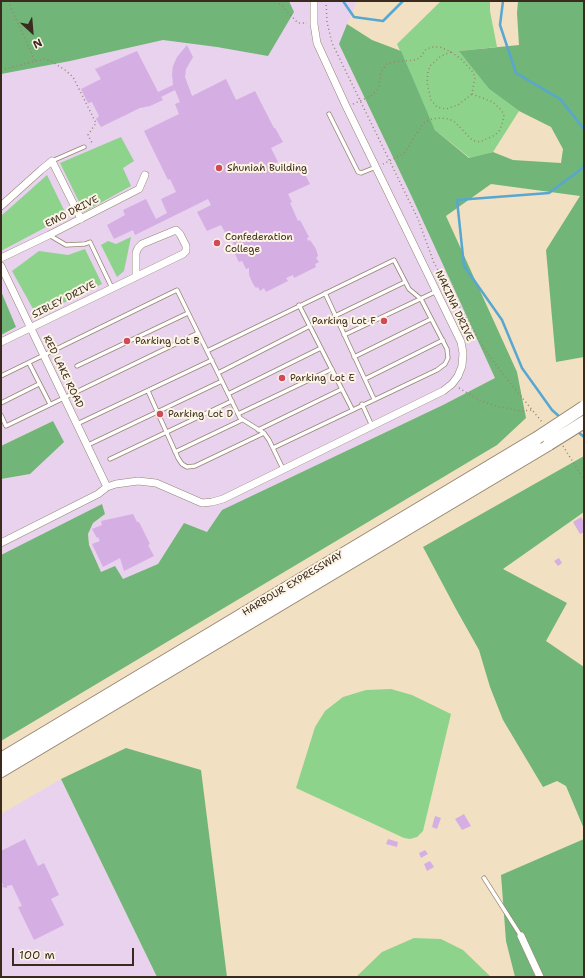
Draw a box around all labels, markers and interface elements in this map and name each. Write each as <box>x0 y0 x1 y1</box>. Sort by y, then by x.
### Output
north arrow <box>12 12 52 52</box>
text: N <box>30 35 45 52</box>
place label: Shuniah Building <box>227 162 307 174</box>
marker: Shuniah Building <box>214 163 224 173</box>
street label: EMO DRIVE <box>43 193 101 231</box>
place label: Confederation College <box>225 231 293 254</box>
marker: Confederation College <box>212 238 222 248</box>
street label: NAKINA DRIVE <box>432 269 476 343</box>
street label: SIBLEY DRIVE <box>30 279 98 321</box>
place label: Parking Lot F <box>312 315 376 327</box>
marker: Parking Lot F <box>379 316 389 326</box>
street label: RED LAKE ROAD <box>40 334 86 410</box>
place label: Parking Lot B <box>135 335 199 347</box>
marker: Parking Lot B <box>122 336 132 346</box>
place label: Parking Lot E <box>290 372 355 384</box>
marker: Parking Lot E <box>277 373 287 383</box>
place label: Parking Lot D <box>168 408 233 420</box>
marker: Parking Lot D <box>155 409 165 419</box>
street label: HARBOUR EXPRESSWAY <box>240 549 346 619</box>
scale bar <box>14 940 136 966</box>
text: 100 m <box>19 947 55 963</box>

